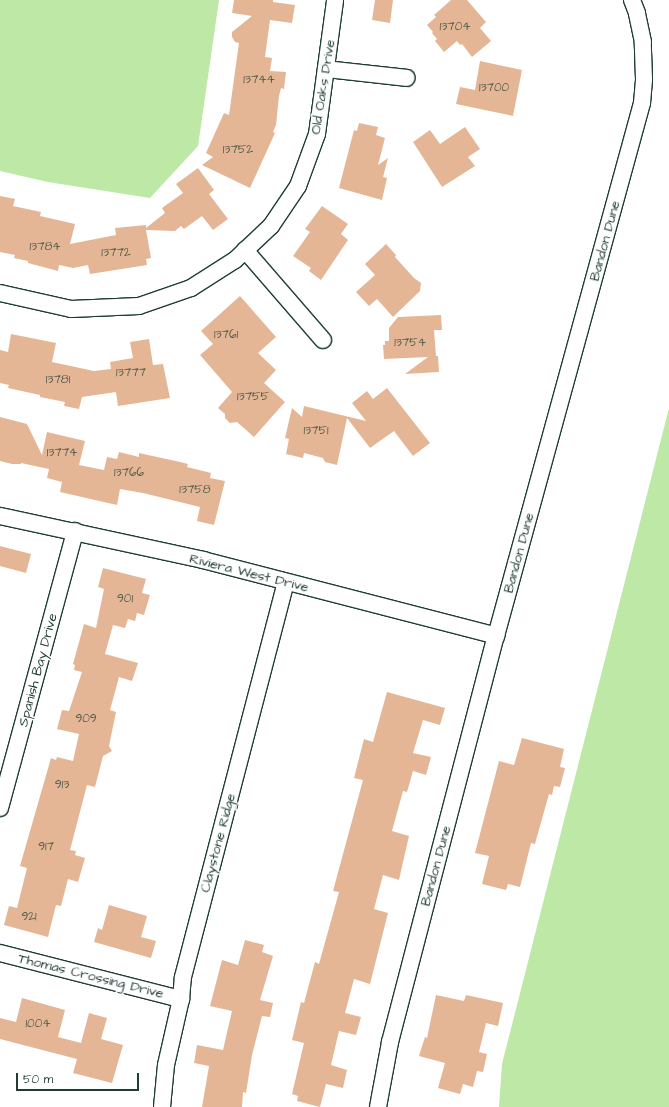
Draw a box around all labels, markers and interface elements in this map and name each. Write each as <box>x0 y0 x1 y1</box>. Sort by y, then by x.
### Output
house number: 13704 <box>440 20 470 34</box>
street label: Old Oaks Drive <box>307 38 339 136</box>
house number: 13744 <box>243 73 275 87</box>
house number: 13700 <box>479 81 509 95</box>
house number: 13752 <box>223 143 253 157</box>
street label: Bandon Dune <box>586 199 624 283</box>
house number: 13784 <box>30 240 60 254</box>
house number: 13772 <box>101 246 131 260</box>
house number: 13761 <box>214 328 238 342</box>
house number: 13754 <box>394 336 426 350</box>
house number: 13777 <box>116 366 146 380</box>
house number: 13781 <box>46 373 70 387</box>
house number: 13755 <box>237 390 269 404</box>
house number: 13751 <box>303 424 329 438</box>
house number: 13774 <box>47 446 77 460</box>
house number: 13766 <box>114 466 144 480</box>
house number: 13758 <box>179 483 211 497</box>
street label: Bandon Dune <box>500 511 538 595</box>
street label: Riviera West Drive <box>188 550 310 596</box>
house number: 901 <box>117 592 133 606</box>
street label: Spanish Bay Drive <box>15 611 61 729</box>
house number: 909 <box>75 712 97 726</box>
house number: 913 <box>55 778 69 792</box>
street label: Claystone Ridge <box>197 792 239 894</box>
street label: Bandon Dune <box>417 824 455 908</box>
house number: 917 <box>38 840 54 854</box>
house number: 921 <box>21 910 37 924</box>
street label: Thomas Crossing Drive <box>16 950 166 1002</box>
house number: 1004 <box>26 1017 50 1031</box>
scale bar <box>18 1065 141 1091</box>
text: 50 m <box>23 1071 53 1088</box>

